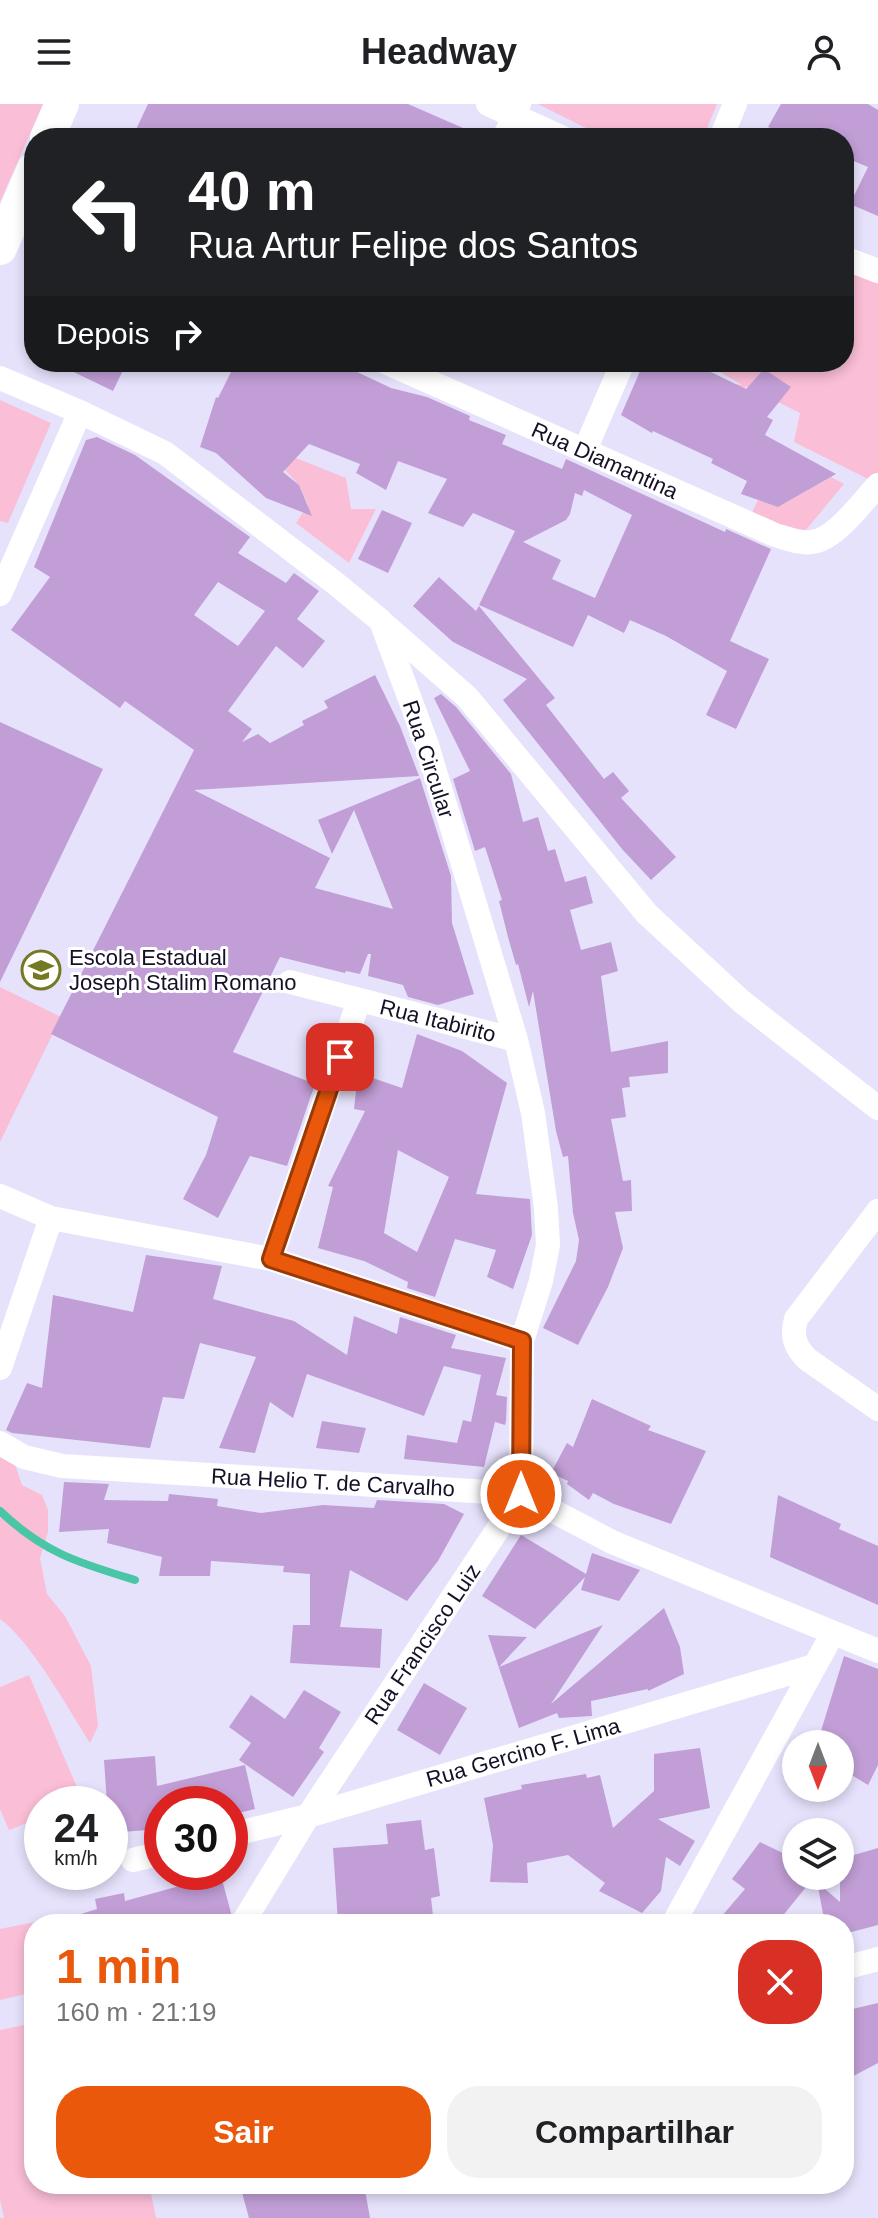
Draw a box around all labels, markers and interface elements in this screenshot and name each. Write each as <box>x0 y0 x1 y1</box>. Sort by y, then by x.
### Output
icon: menu <box>32 30 76 74</box>
icon: person <box>802 30 846 74</box>
text: Headway <box>361 31 517 72</box>
text: 40 m <box>188 159 316 222</box>
icon: left <box>56 160 160 264</box>
text: Rua Artur Felipe dos Santos <box>188 225 638 266</box>
icon: right <box>165 312 209 356</box>
text: Depois <box>56 317 149 350</box>
street label: Rua Diamantina <box>528 417 683 504</box>
street label: Rua Circular <box>398 697 459 821</box>
place label: Escola Estadual Joseph Stalim Romano <box>69 945 296 995</box>
school or university icon: Escola Estadual Joseph Stalim Romano <box>20 949 62 991</box>
street label: Rua Itabirito <box>377 994 498 1047</box>
pin <box>306 1023 374 1091</box>
icon: arrive <box>318 1035 362 1079</box>
position arrow <box>479 1452 563 1536</box>
street label: Rua Helio T. de Carvalho <box>210 1464 456 1501</box>
street label: Rua Francisco Luiz <box>359 1559 485 1729</box>
street label: Rua Gercino F. Lima <box>423 1713 624 1792</box>
north arrow <box>782 1730 854 1802</box>
map controls <box>782 1730 854 1890</box>
speed limit sign: 30 <box>144 1786 248 1890</box>
text: 24 <box>54 1806 98 1850</box>
button: layers <box>782 1818 854 1890</box>
text: km/h <box>54 1847 98 1869</box>
text: 1 min <box>56 1940 181 1993</box>
button: close <box>738 1940 822 2024</box>
text: 160 m · 21:19 <box>56 1997 216 2027</box>
button: Sair <box>56 2086 431 2178</box>
button: Compartilhar <box>447 2086 822 2178</box>

